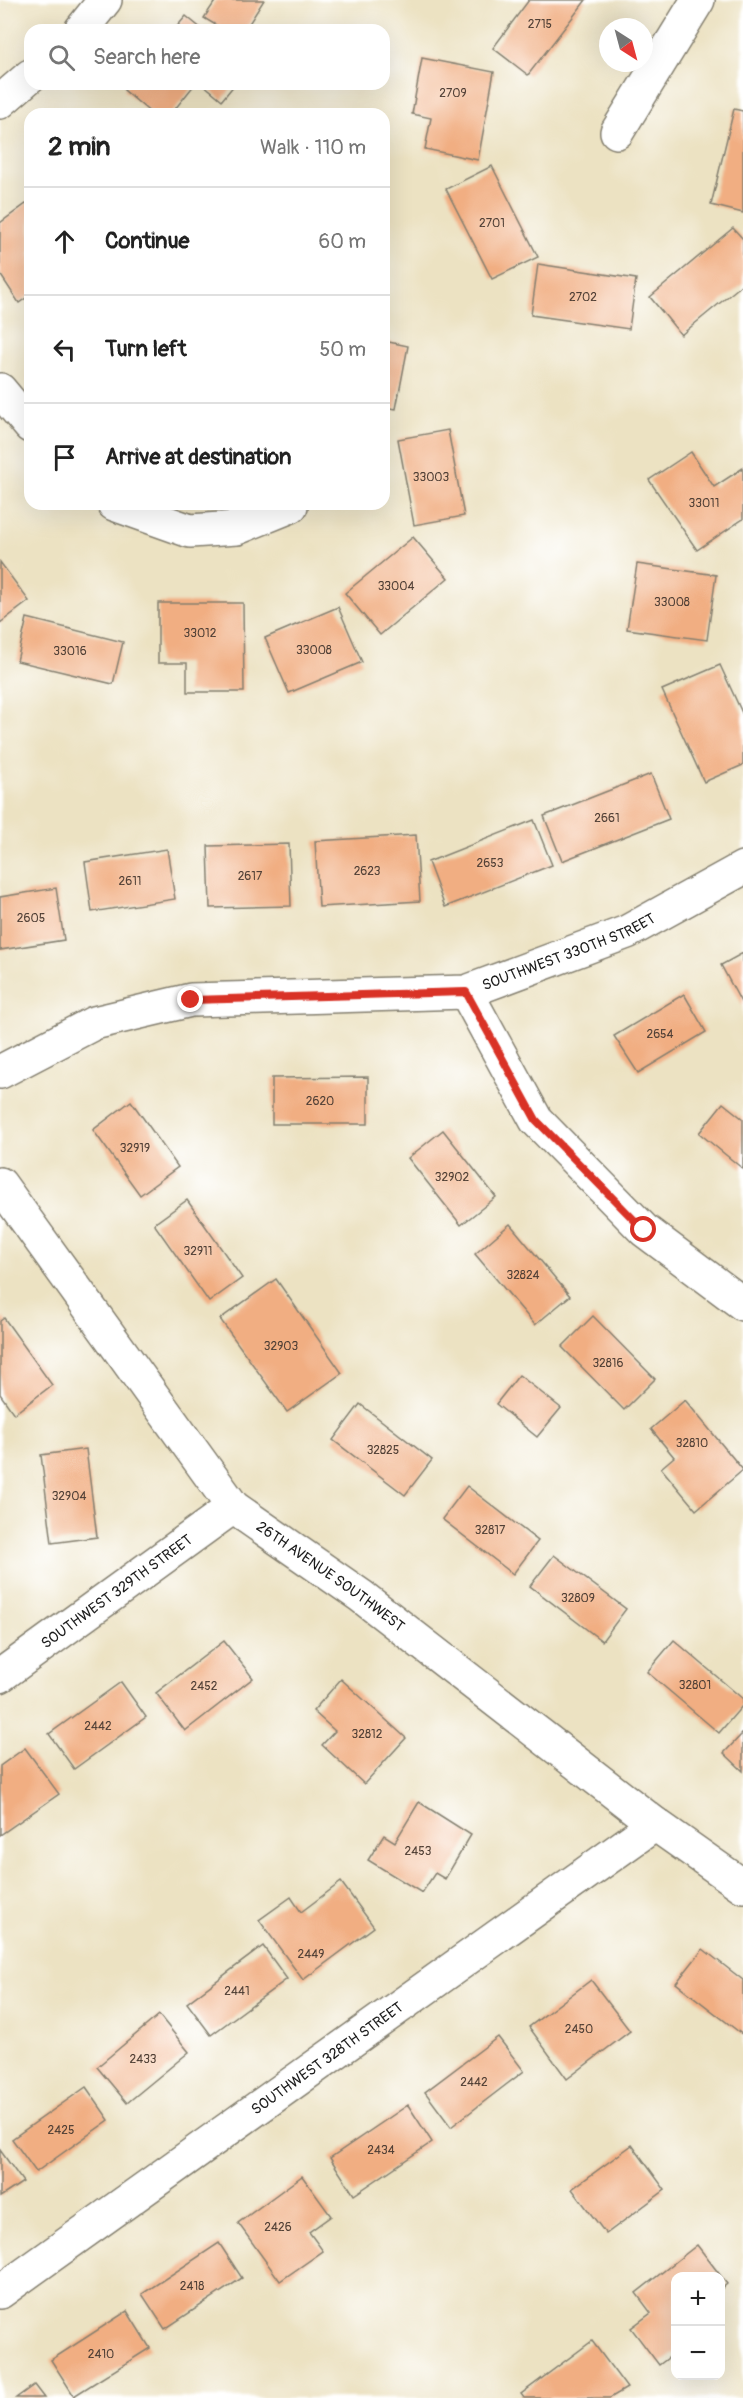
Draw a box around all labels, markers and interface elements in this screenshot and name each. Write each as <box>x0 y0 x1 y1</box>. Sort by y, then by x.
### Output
house number: 2715 <box>528 17 552 32</box>
north arrow <box>599 18 653 72</box>
search box <box>24 24 390 90</box>
icon: search <box>45 41 78 74</box>
text: Search here <box>93 43 200 71</box>
house number: 2709 <box>439 86 467 101</box>
text: 2 min <box>48 131 110 163</box>
text: Walk · 110 m <box>260 135 366 160</box>
house number: 2701 <box>479 216 505 231</box>
icon: ahead <box>48 225 81 258</box>
text: Continue <box>105 227 189 255</box>
text: 60 m <box>319 229 366 254</box>
house number: 2702 <box>569 290 597 305</box>
icon: left <box>48 333 81 366</box>
text: Turn left <box>105 335 187 363</box>
text: 50 m <box>319 337 366 362</box>
icon: arrive <box>48 441 81 474</box>
text: Arrive at destination <box>105 443 291 471</box>
house number: 33003 <box>413 470 450 485</box>
house number: 33011 <box>689 496 719 511</box>
house number: 33004 <box>378 579 414 594</box>
house number: 33008 <box>654 595 690 610</box>
house number: 33012 <box>184 626 217 641</box>
house number: 33008 <box>296 643 332 658</box>
house number: 33016 <box>53 644 87 659</box>
house number: 2661 <box>594 811 620 826</box>
house number: 2653 <box>477 856 504 871</box>
house number: 2623 <box>354 864 381 879</box>
house number: 2617 <box>238 869 263 884</box>
house number: 2611 <box>118 874 142 889</box>
street label: SOUTHWEST 330TH STREET <box>480 909 659 995</box>
house number: 2605 <box>17 911 45 926</box>
route end <box>177 986 203 1012</box>
house number: 2654 <box>646 1027 674 1042</box>
house number: 2620 <box>306 1094 334 1109</box>
house number: 32919 <box>120 1141 150 1156</box>
house number: 32902 <box>435 1170 470 1185</box>
route start <box>630 1216 656 1242</box>
house number: 32911 <box>184 1244 212 1259</box>
house number: 32824 <box>506 1268 540 1283</box>
house number: 32903 <box>264 1339 299 1354</box>
house number: 32816 <box>592 1356 624 1371</box>
house number: 32810 <box>676 1436 708 1451</box>
house number: 32825 <box>367 1443 399 1458</box>
house number: 32904 <box>52 1489 86 1504</box>
street label: 26TH AVENUE SOUTHWEST <box>253 1517 408 1636</box>
house number: 32817 <box>475 1523 506 1538</box>
street label: SOUTHWEST 329TH STREET <box>37 1531 196 1653</box>
house number: 32809 <box>561 1591 595 1606</box>
house number: 32801 <box>679 1678 711 1693</box>
house number: 2452 <box>191 1679 218 1694</box>
house number: 2442 <box>84 1719 112 1734</box>
house number: 32812 <box>352 1727 383 1742</box>
house number: 2453 <box>405 1844 432 1859</box>
house number: 2449 <box>298 1947 324 1962</box>
house number: 2441 <box>224 1984 250 1999</box>
street label: SOUTHWEST 328TH STREET <box>248 1998 407 2119</box>
house number: 2450 <box>565 2022 593 2037</box>
house number: 2433 <box>129 2052 157 2067</box>
house number: 2442 <box>460 2075 488 2090</box>
house number: 2425 <box>48 2123 74 2138</box>
house number: 2434 <box>367 2143 395 2158</box>
house number: 2426 <box>264 2220 292 2235</box>
map controls <box>671 2272 725 2380</box>
button: + <box>671 2272 725 2326</box>
house number: 2418 <box>180 2279 204 2294</box>
button: − <box>671 2326 725 2380</box>
house number: 2410 <box>88 2347 114 2362</box>

